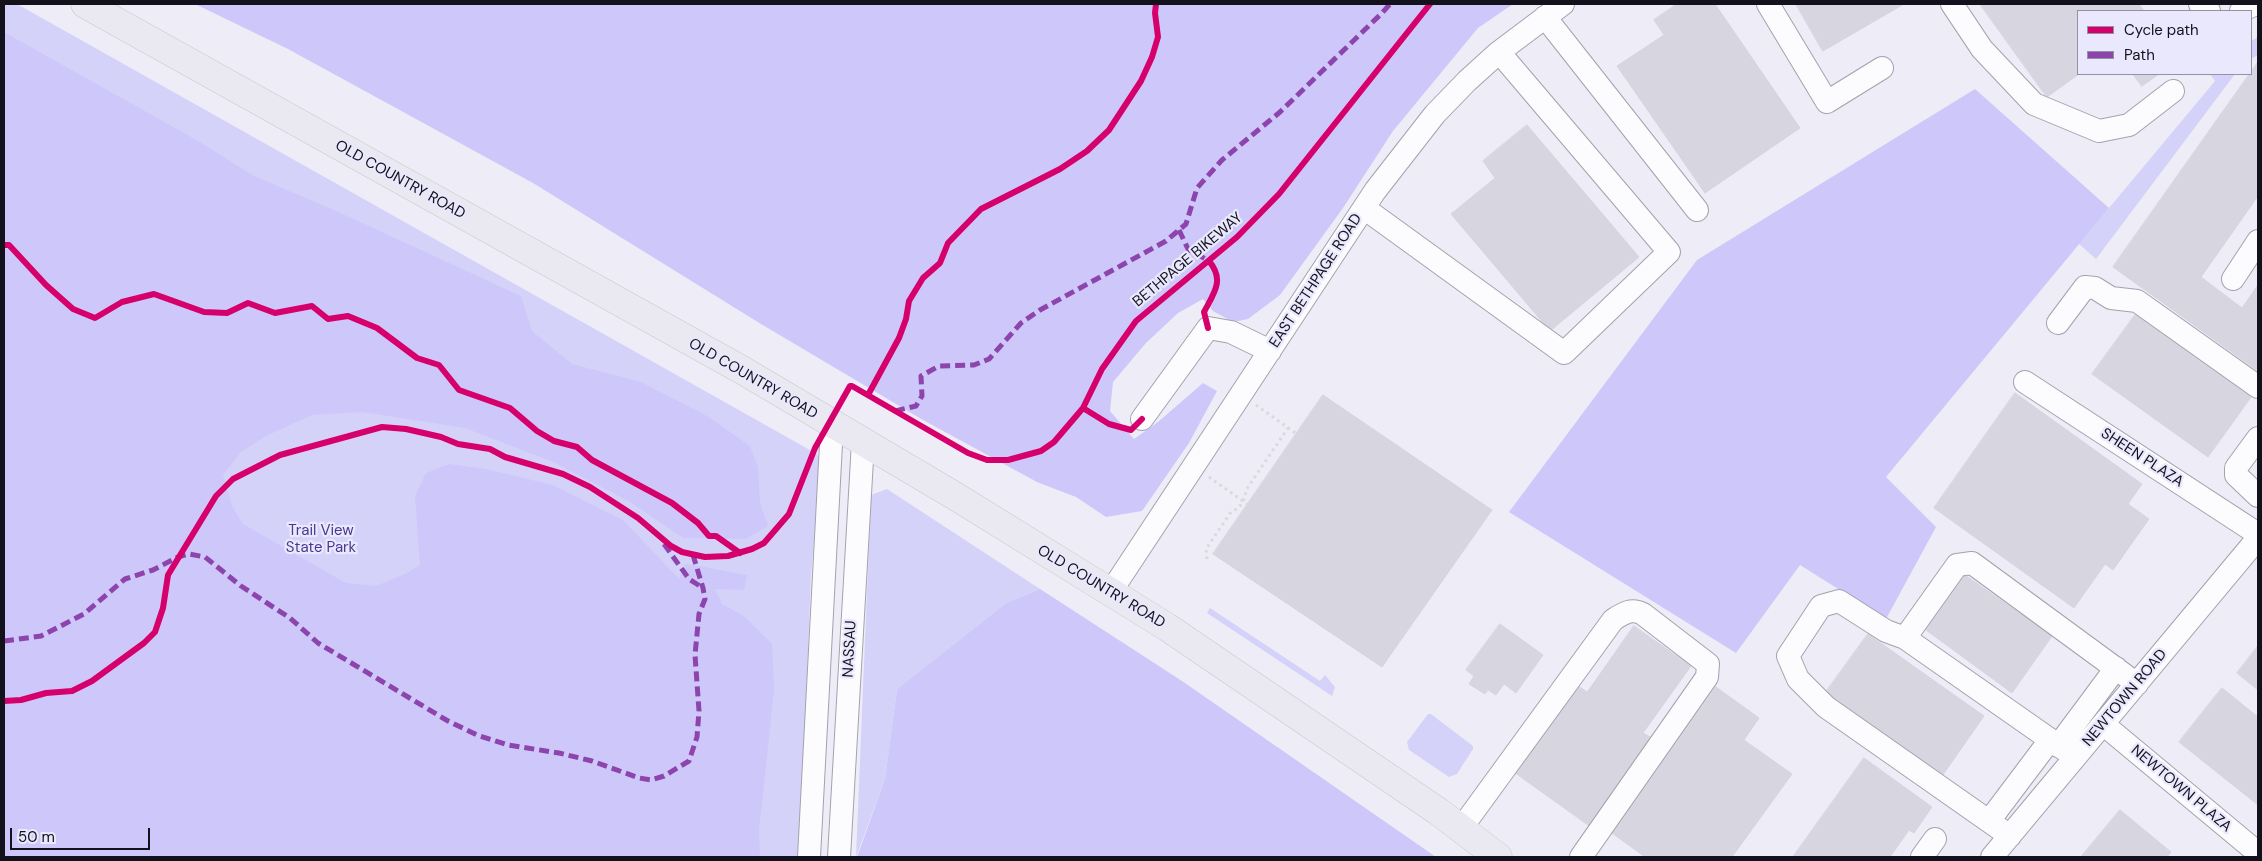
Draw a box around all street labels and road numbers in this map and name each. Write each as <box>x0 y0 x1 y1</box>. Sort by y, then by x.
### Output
street label: OLD COUNTRY ROAD <box>332 137 468 223</box>
street label: BETHPAGE BIKEWAY <box>1130 209 1246 311</box>
street label: EAST BETHPAGE ROAD <box>1266 211 1366 351</box>
street label: OLD COUNTRY ROAD <box>685 335 821 423</box>
street label: SHEEN PLAZA <box>2097 425 2187 491</box>
street label: OLD COUNTRY ROAD <box>1034 542 1168 632</box>
street label: NASSAU <box>840 620 860 678</box>
street label: NEWTOWN ROAD <box>2079 646 2171 750</box>
street label: NEWTOWN PLAZA <box>2127 742 2235 836</box>

